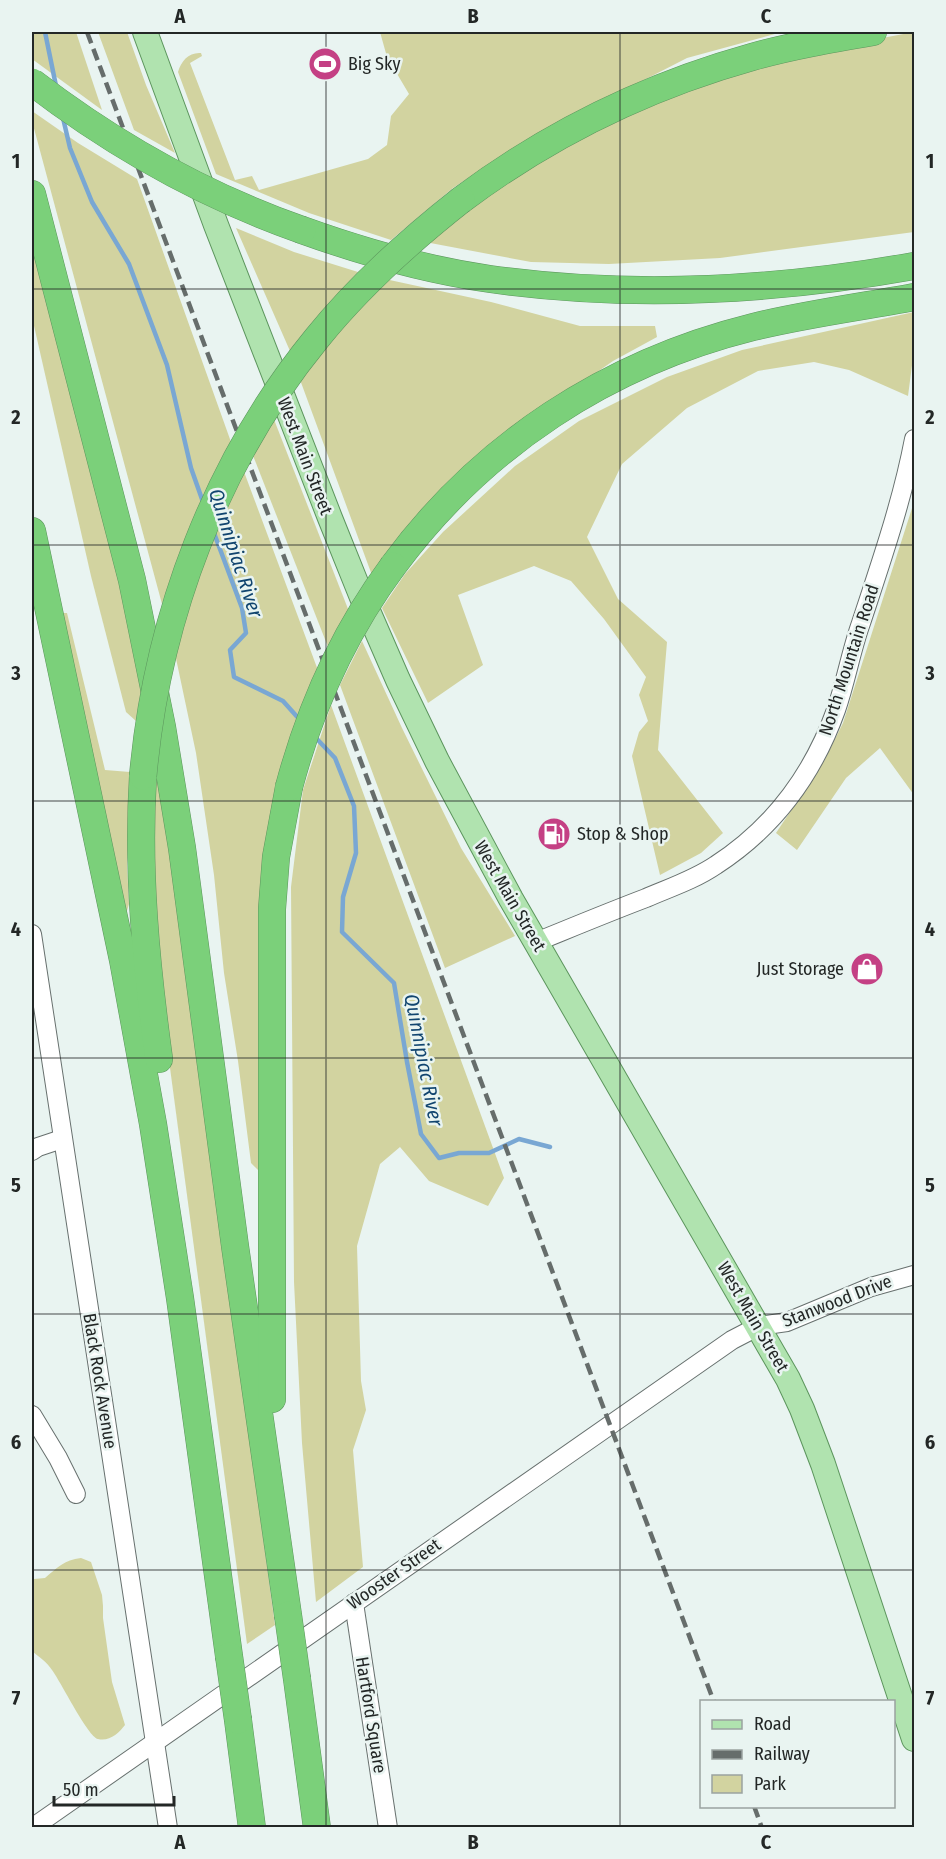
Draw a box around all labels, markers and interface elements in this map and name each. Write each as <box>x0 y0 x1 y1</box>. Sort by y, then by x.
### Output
text: A <box>174 4 187 28</box>
text: B <box>467 4 479 28</box>
text: C <box>761 4 772 28</box>
sports icon: Big Sky <box>307 46 343 82</box>
place label: Big Sky <box>348 53 400 75</box>
text: 1 <box>12 149 20 173</box>
text: 1 <box>926 149 934 173</box>
street label: West Main Street <box>272 394 338 518</box>
text: 2 <box>10 405 21 429</box>
text: 2 <box>924 405 935 429</box>
water label: Quinnipiac River <box>204 486 268 621</box>
street label: North Mountain Road <box>814 582 884 738</box>
text: 3 <box>10 661 21 685</box>
text: 3 <box>924 661 935 685</box>
fuel station icon: Stop & Shop <box>536 816 572 852</box>
place label: Stop & Shop <box>577 823 668 845</box>
street label: West Main Street <box>469 837 551 955</box>
text: 4 <box>11 917 21 941</box>
text: 4 <box>925 917 935 941</box>
shop icon: Just Storage <box>849 951 885 987</box>
place label: Just Storage <box>756 958 844 980</box>
water label: Quinnipiac River <box>399 992 449 1129</box>
text: 5 <box>11 1173 21 1197</box>
text: 5 <box>925 1173 935 1197</box>
street label: West Main Street <box>712 1258 794 1376</box>
street label: Stanwood Drive <box>779 1270 895 1332</box>
street label: Black Rock Avenue <box>78 1312 122 1451</box>
text: 6 <box>11 1430 21 1454</box>
text: 6 <box>925 1430 935 1454</box>
street label: Wooster Street <box>343 1534 445 1614</box>
street label: Hartford Square <box>351 1655 391 1775</box>
text: 7 <box>12 1686 21 1710</box>
text: 7 <box>926 1686 935 1710</box>
legend <box>700 1700 895 1808</box>
text: Road <box>754 1713 791 1735</box>
text: Railway <box>754 1743 810 1765</box>
scale bar <box>54 1769 174 1807</box>
text: Park <box>754 1773 787 1795</box>
text: 50 m <box>63 1779 99 1801</box>
text: A <box>174 1830 187 1854</box>
text: B <box>467 1830 479 1854</box>
text: C <box>761 1830 772 1854</box>

